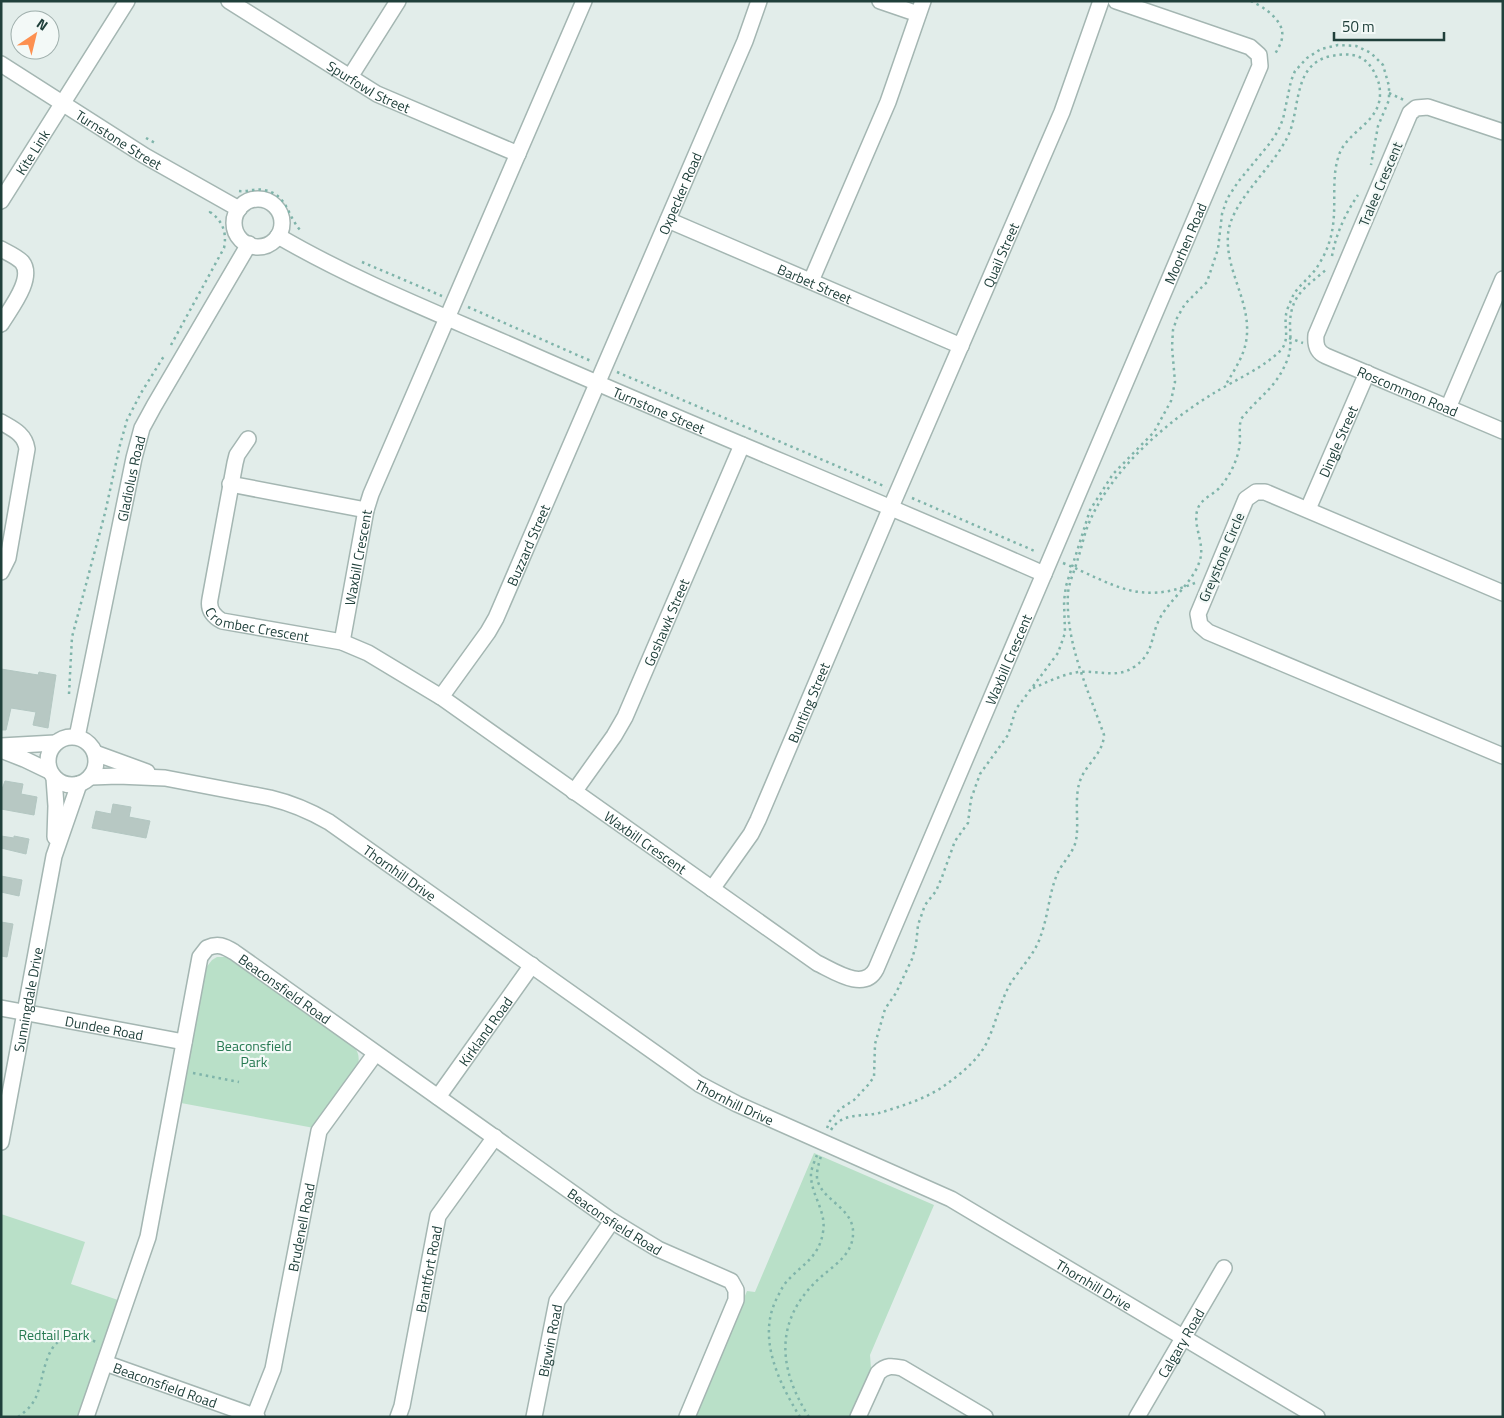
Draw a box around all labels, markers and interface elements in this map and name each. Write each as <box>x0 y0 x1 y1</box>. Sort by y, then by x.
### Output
north arrow <box>10 10 60 60</box>
scale bar <box>1334 10 1444 42</box>
text: N <box>33 13 53 35</box>
text: 50 m <box>1342 15 1375 38</box>
street label: Spurfowl Street <box>323 55 414 118</box>
street label: Turnstone Street <box>72 104 166 174</box>
street label: Kite Link <box>10 125 54 179</box>
street label: Tralee Crescent <box>1353 138 1407 229</box>
street label: Oxpecker Road <box>652 149 706 238</box>
street label: Moorhen Road <box>1158 199 1211 287</box>
street label: Quail Street <box>977 219 1024 291</box>
street label: Barbet Street <box>775 258 856 309</box>
street label: Roscommon Road <box>1354 360 1461 421</box>
street label: Turnstone Street <box>610 381 709 439</box>
street label: Dingle Street <box>1313 402 1362 480</box>
street label: Gladiolus Road <box>111 433 150 523</box>
street label: Buzzard Street <box>501 501 554 589</box>
street label: Waxbill Crescent <box>338 508 376 607</box>
street label: Greystone Circle <box>1193 509 1249 605</box>
street label: Goshawk Street <box>638 575 694 669</box>
street label: Crombec Crescent <box>201 603 311 647</box>
street label: Waxbill Crescent <box>979 610 1036 708</box>
street label: Bunting Street <box>782 659 834 746</box>
street label: Waxbill Crescent <box>600 805 691 878</box>
street label: Thornhill Drive <box>359 839 441 906</box>
street label: Sunningdale Drive <box>7 945 47 1054</box>
street label: Beaconsfield Road <box>235 948 336 1029</box>
street label: Kirkland Road <box>453 992 517 1070</box>
street label: Dundee Road <box>63 1010 145 1045</box>
park label: Beaconsfield Park <box>216 1035 292 1072</box>
street label: Thornhill Drive <box>691 1073 777 1130</box>
street label: Brudenell Road <box>282 1181 319 1273</box>
street label: Beaconsfield Road <box>564 1182 666 1260</box>
street label: Brantfort Road <box>409 1224 446 1314</box>
street label: Thornhill Drive <box>1052 1253 1136 1315</box>
street label: Bigwin Road <box>532 1302 567 1379</box>
street label: Calgary Road <box>1152 1304 1209 1381</box>
park label: Redtail Park <box>18 1324 90 1345</box>
street label: Beaconsfield Road <box>110 1356 220 1413</box>

